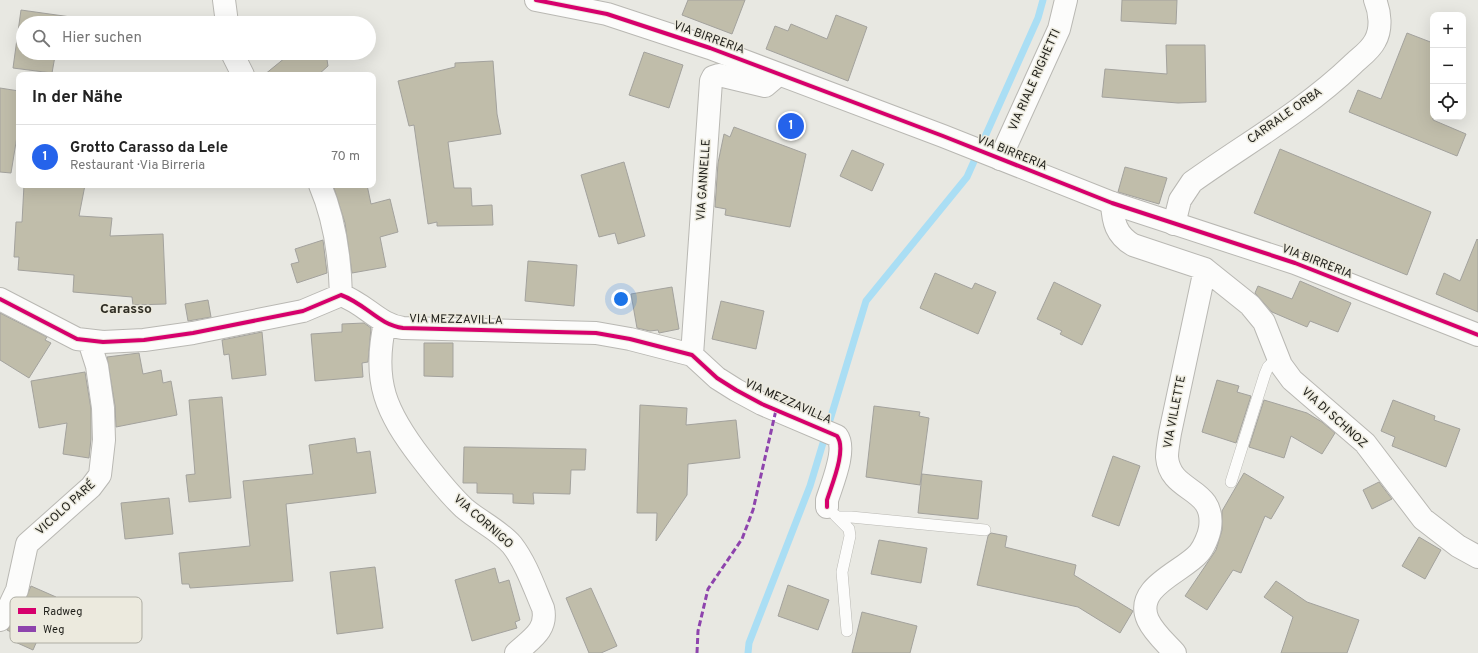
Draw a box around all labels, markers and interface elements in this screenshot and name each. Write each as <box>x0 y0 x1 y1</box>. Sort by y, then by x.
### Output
map controls <box>1430 12 1466 120</box>
button: + <box>1430 12 1466 48</box>
search box <box>16 16 376 60</box>
street label: VIA BIRRERIA <box>671 18 747 58</box>
icon: search <box>30 27 52 49</box>
street label: VIA RIALE RIGHETTI <box>1005 27 1065 133</box>
text: Hier suchen <box>62 29 142 48</box>
button: − <box>1430 48 1466 84</box>
street label: CARRALE ORBA <box>1244 84 1326 148</box>
button: locate <box>1430 84 1466 120</box>
text: In der Nähe <box>32 87 123 109</box>
pin: 1 <box>778 111 804 141</box>
street label: VIA BIRRERIA <box>974 132 1050 174</box>
text: Grotto Carasso da Lele <box>70 139 228 158</box>
street label: VIA GANNELLE <box>693 139 715 221</box>
text: 1 <box>42 149 48 165</box>
text: 70 m <box>331 149 360 165</box>
text: Restaurant · Via Birreria <box>70 158 205 174</box>
street label: VIA BIRRERIA <box>1279 241 1355 283</box>
your location <box>611 289 631 309</box>
district label: Carasso <box>100 301 152 318</box>
street label: VIA MEZZAVILLA <box>409 311 503 329</box>
street label: VIA VILLETTE <box>1160 374 1190 450</box>
street label: VIA MEZZAVILLA <box>742 376 834 428</box>
street label: VIA DI SCHNOZ <box>1298 384 1370 452</box>
street label: VICOLO PARÉ <box>33 477 99 539</box>
street label: VIA CORNIGO <box>450 492 516 552</box>
legend <box>10 597 142 643</box>
text: Radweg <box>43 605 82 619</box>
text: Weg <box>43 623 64 637</box>

